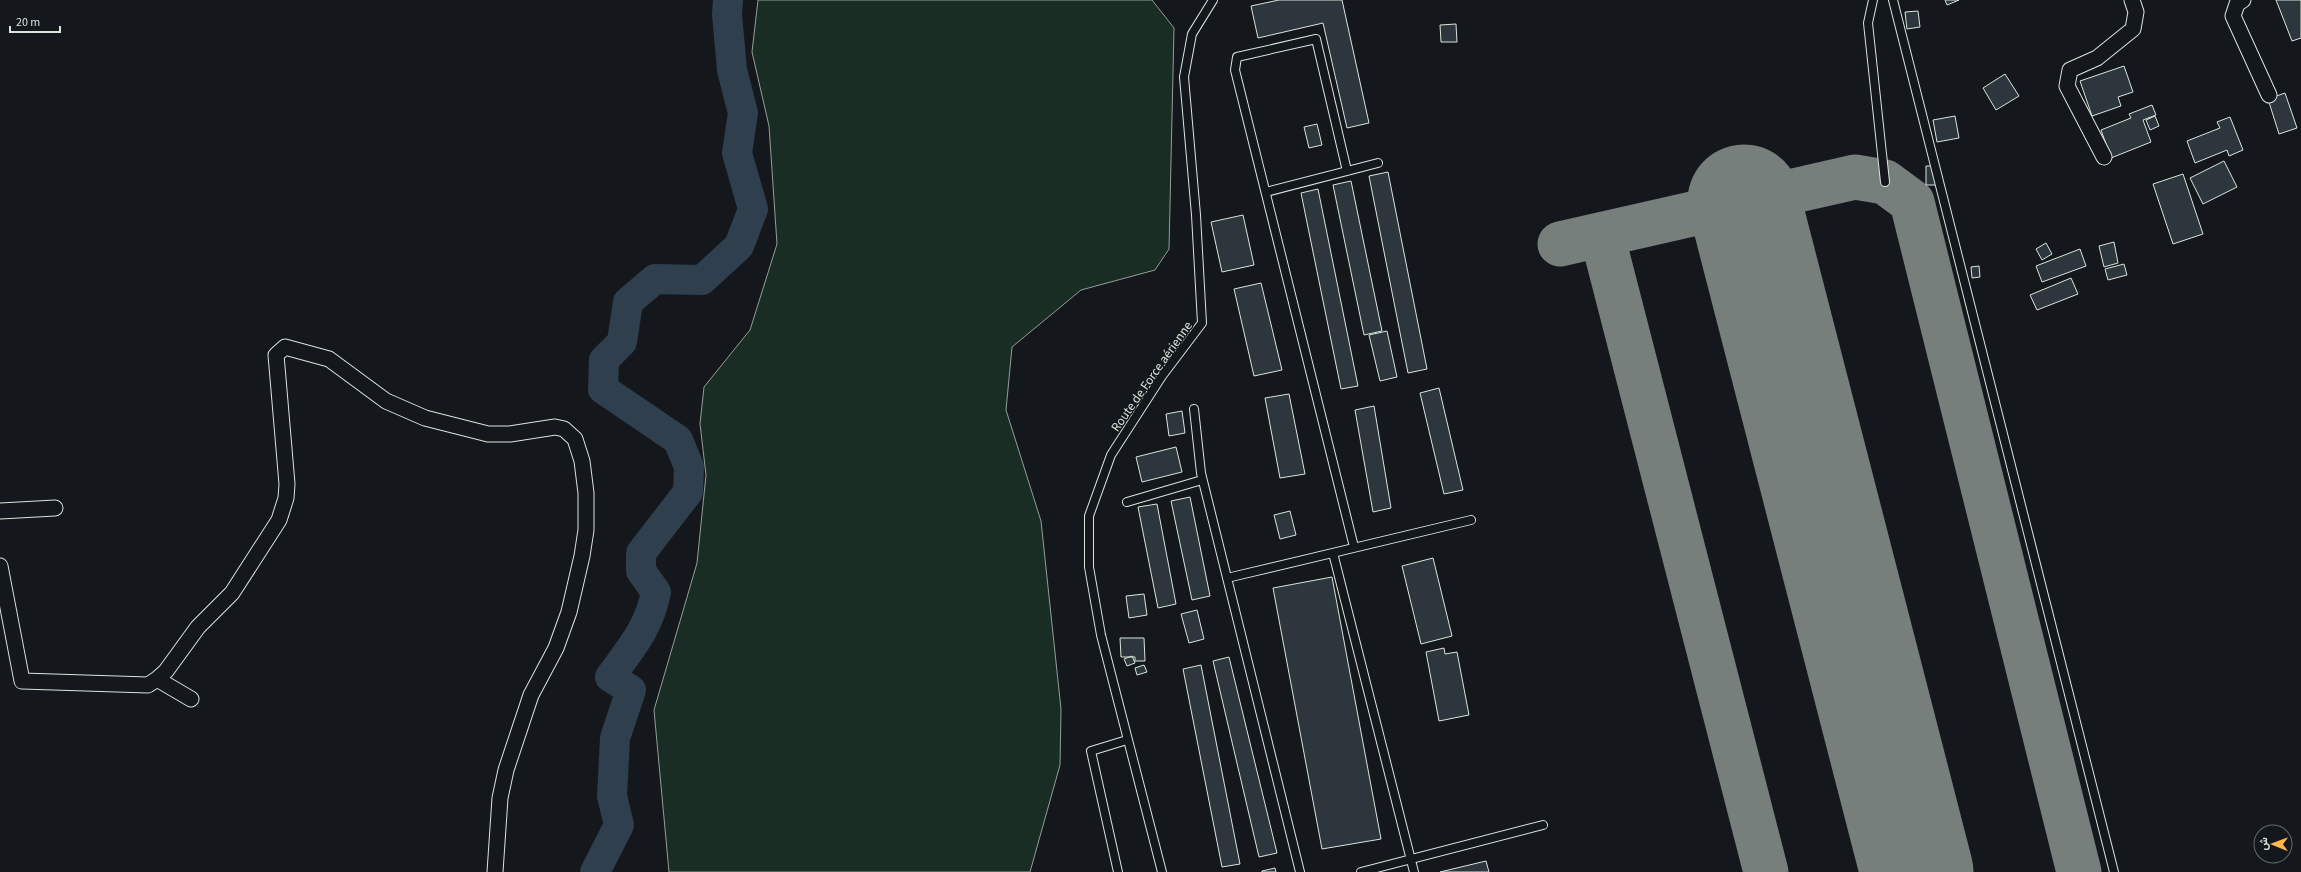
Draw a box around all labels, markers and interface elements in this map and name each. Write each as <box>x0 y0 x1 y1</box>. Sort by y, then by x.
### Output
scale bar <box>10 8 60 34</box>
text: 20 m <box>16 14 40 31</box>
street label: Route de Force aérienne <box>1107 318 1197 435</box>
north arrow <box>2253 824 2293 864</box>
text: ش <box>2256 837 2271 851</box>

